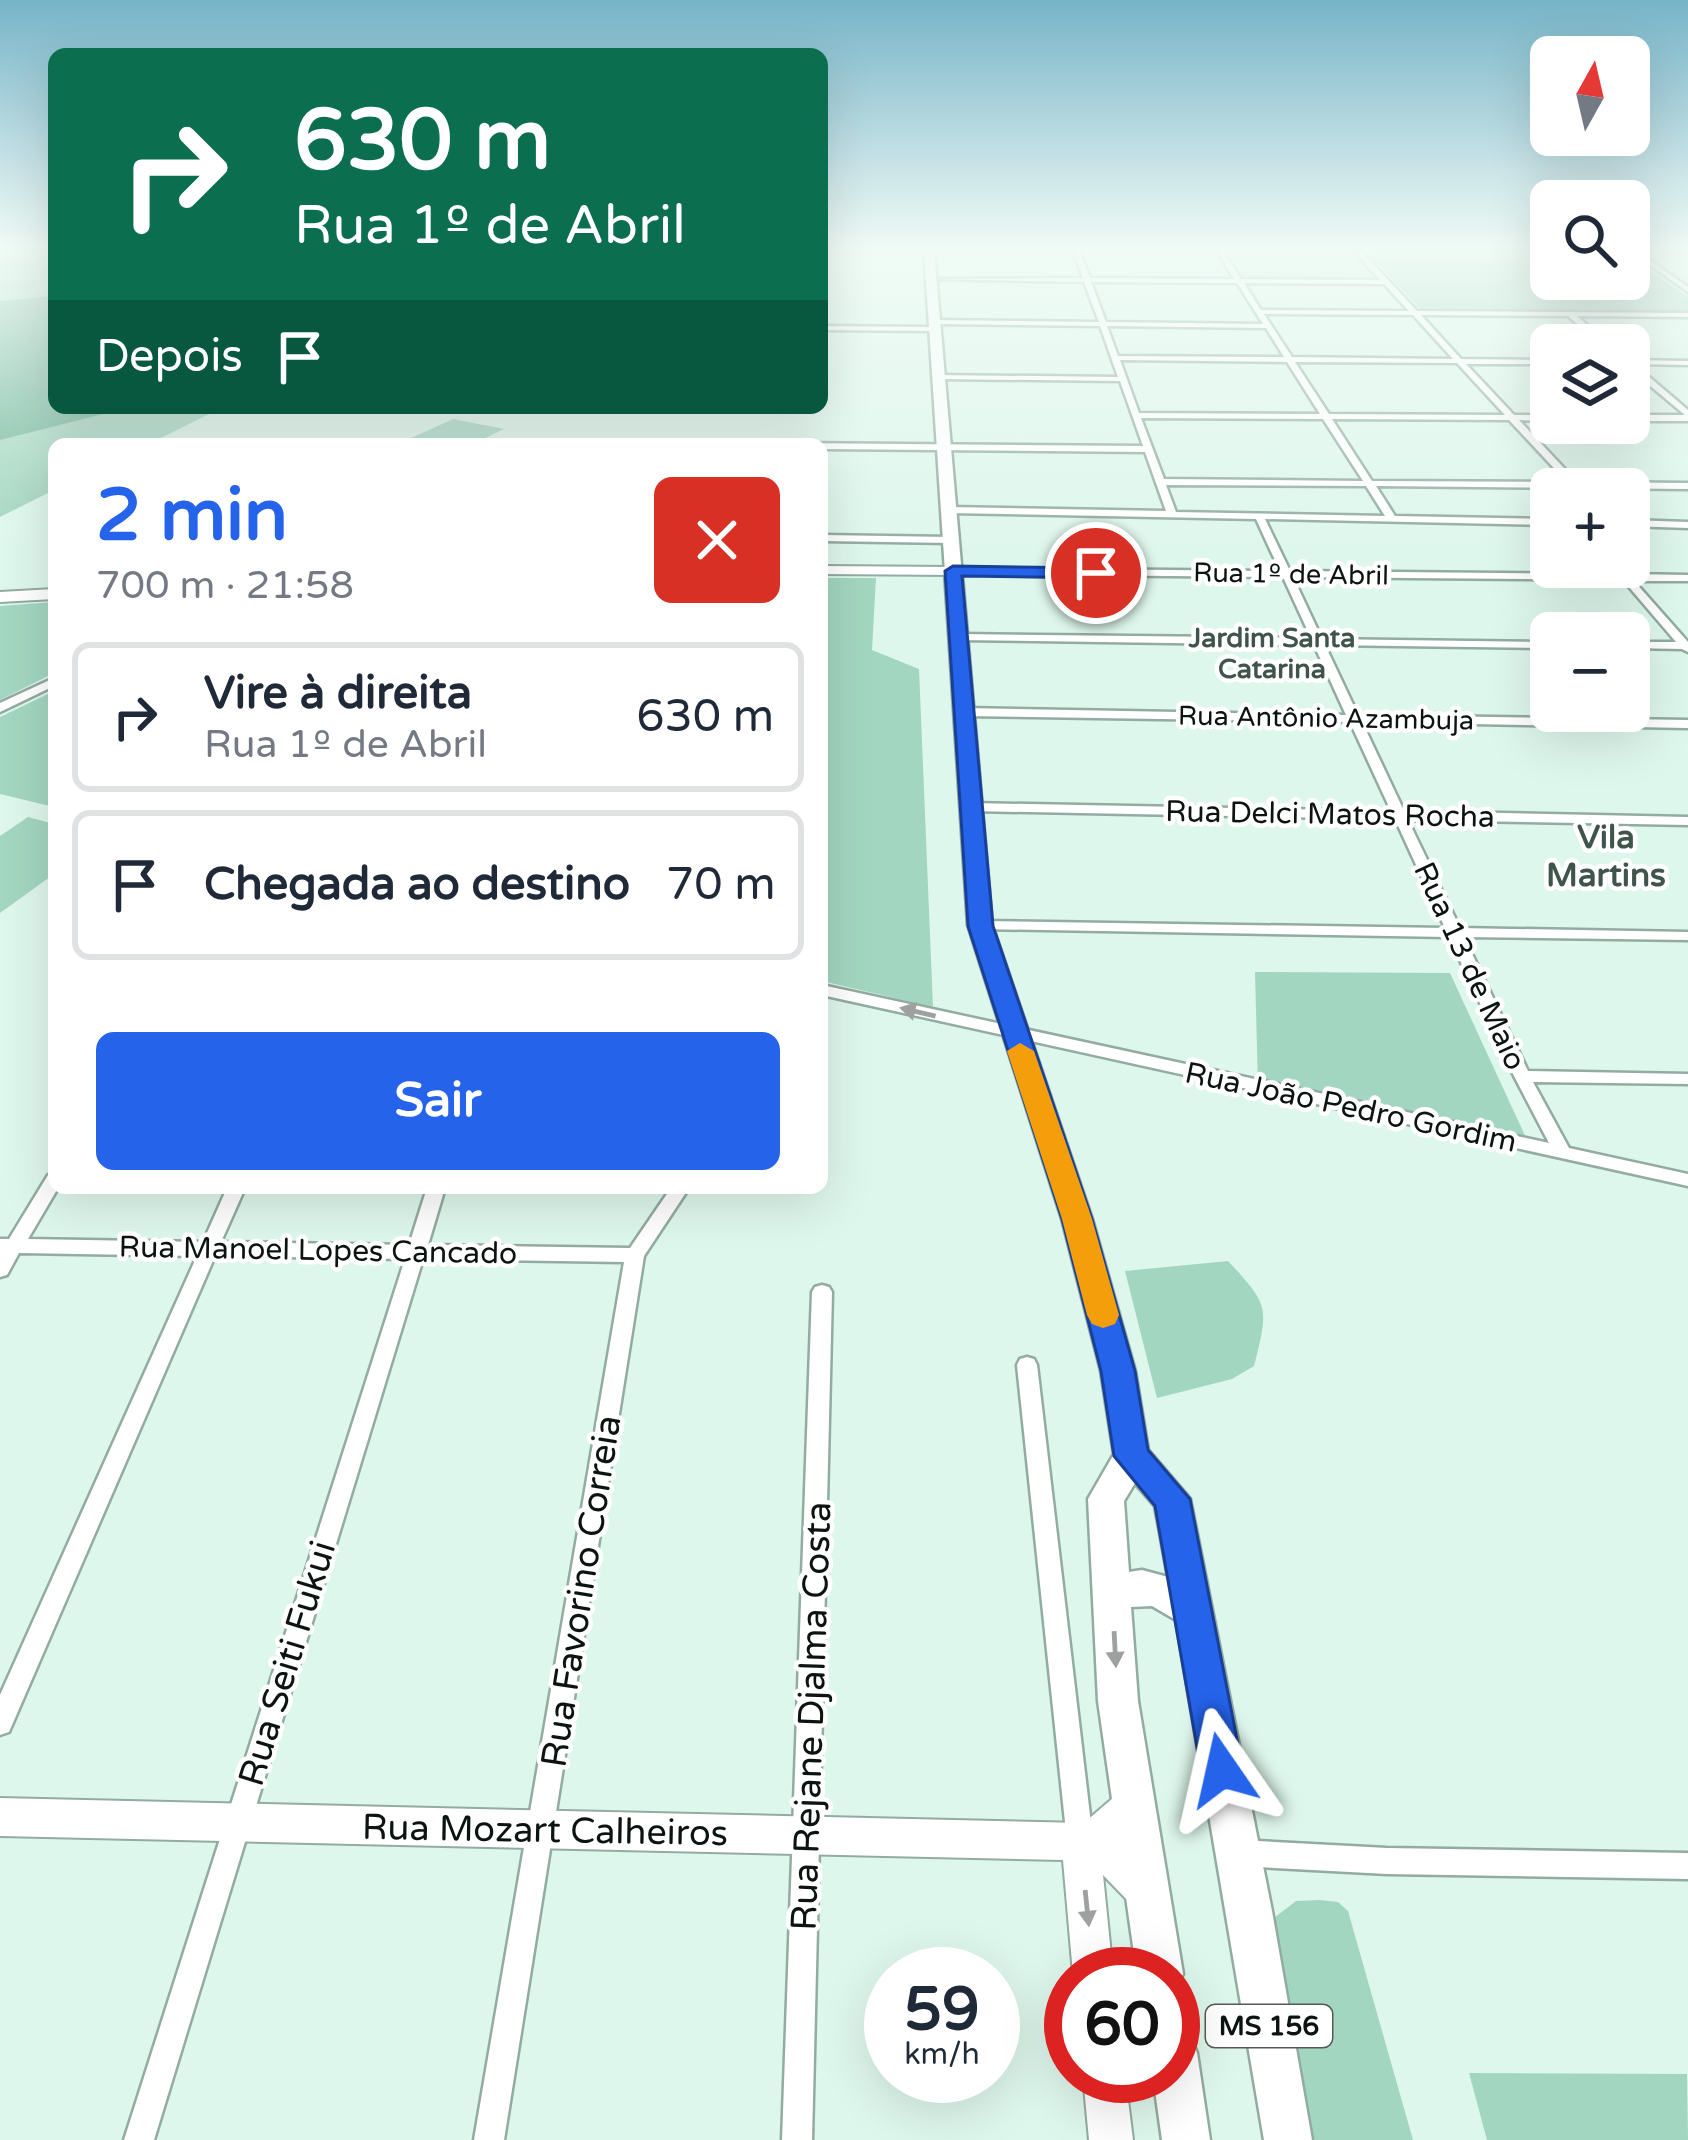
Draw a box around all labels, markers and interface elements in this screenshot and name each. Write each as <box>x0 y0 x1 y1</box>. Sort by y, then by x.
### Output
north arrow <box>1530 36 1650 156</box>
map controls <box>1530 36 1650 732</box>
text: 630 m <box>294 91 551 192</box>
icon: right <box>96 96 252 252</box>
button: search <box>1530 180 1650 300</box>
text: Rua 1º de Abril <box>294 193 686 258</box>
icon: arrive <box>267 324 333 390</box>
button: layers <box>1530 324 1650 444</box>
text: Depois <box>96 330 243 384</box>
button: + <box>1530 468 1650 588</box>
text: 2 min <box>96 473 288 560</box>
button: close <box>654 477 780 603</box>
pin <box>1045 522 1147 624</box>
icon: arrive <box>1063 540 1129 606</box>
street label: Rua 1º de Abril <box>1193 556 1389 593</box>
text: 700 m · 21:58 <box>96 562 354 609</box>
button: − <box>1530 612 1650 732</box>
district label: Jardim Santa Catarina <box>1188 622 1355 686</box>
text: Vire à direita <box>204 667 472 721</box>
icon: right <box>102 684 168 750</box>
text: 630 m <box>636 690 774 744</box>
street label: Rua Antônio Azambuja <box>1178 699 1474 738</box>
text: Rua 1º de Abril <box>204 721 487 768</box>
street label: Rua Delci Matos Rocha <box>1165 793 1495 836</box>
district label: Vila Martins <box>1546 818 1666 895</box>
icon: arrive <box>102 852 168 918</box>
street label: Rua 13 de Maio <box>1405 856 1534 1076</box>
text: Chegada ao destino <box>204 858 630 912</box>
text: 70 m <box>666 858 776 912</box>
one-way arrow <box>900 1002 937 1021</box>
button: Sair <box>96 1032 780 1170</box>
street label: Rua João Pedro Gordim <box>1182 1054 1520 1161</box>
street label: Rua Manoel Lopes Cancado <box>118 1229 518 1272</box>
street label: Rua Favorino Correia <box>532 1412 631 1770</box>
street label: Rua Rejane Djalma Costa <box>783 1501 840 1931</box>
street label: Rua Seiti Fukui <box>230 1536 345 1791</box>
one-way arrow <box>1106 1631 1125 1669</box>
position arrow <box>1159 1707 1285 1833</box>
street label: Rua Mozart Calheiros <box>361 1806 728 1855</box>
one-way arrow <box>1077 1890 1096 1927</box>
speed limit sign: 60 <box>1044 1947 1200 2103</box>
text: 59 <box>904 1974 980 2046</box>
road number: MS 156 <box>1206 2005 1332 2047</box>
text: km/h <box>904 2036 980 2073</box>

